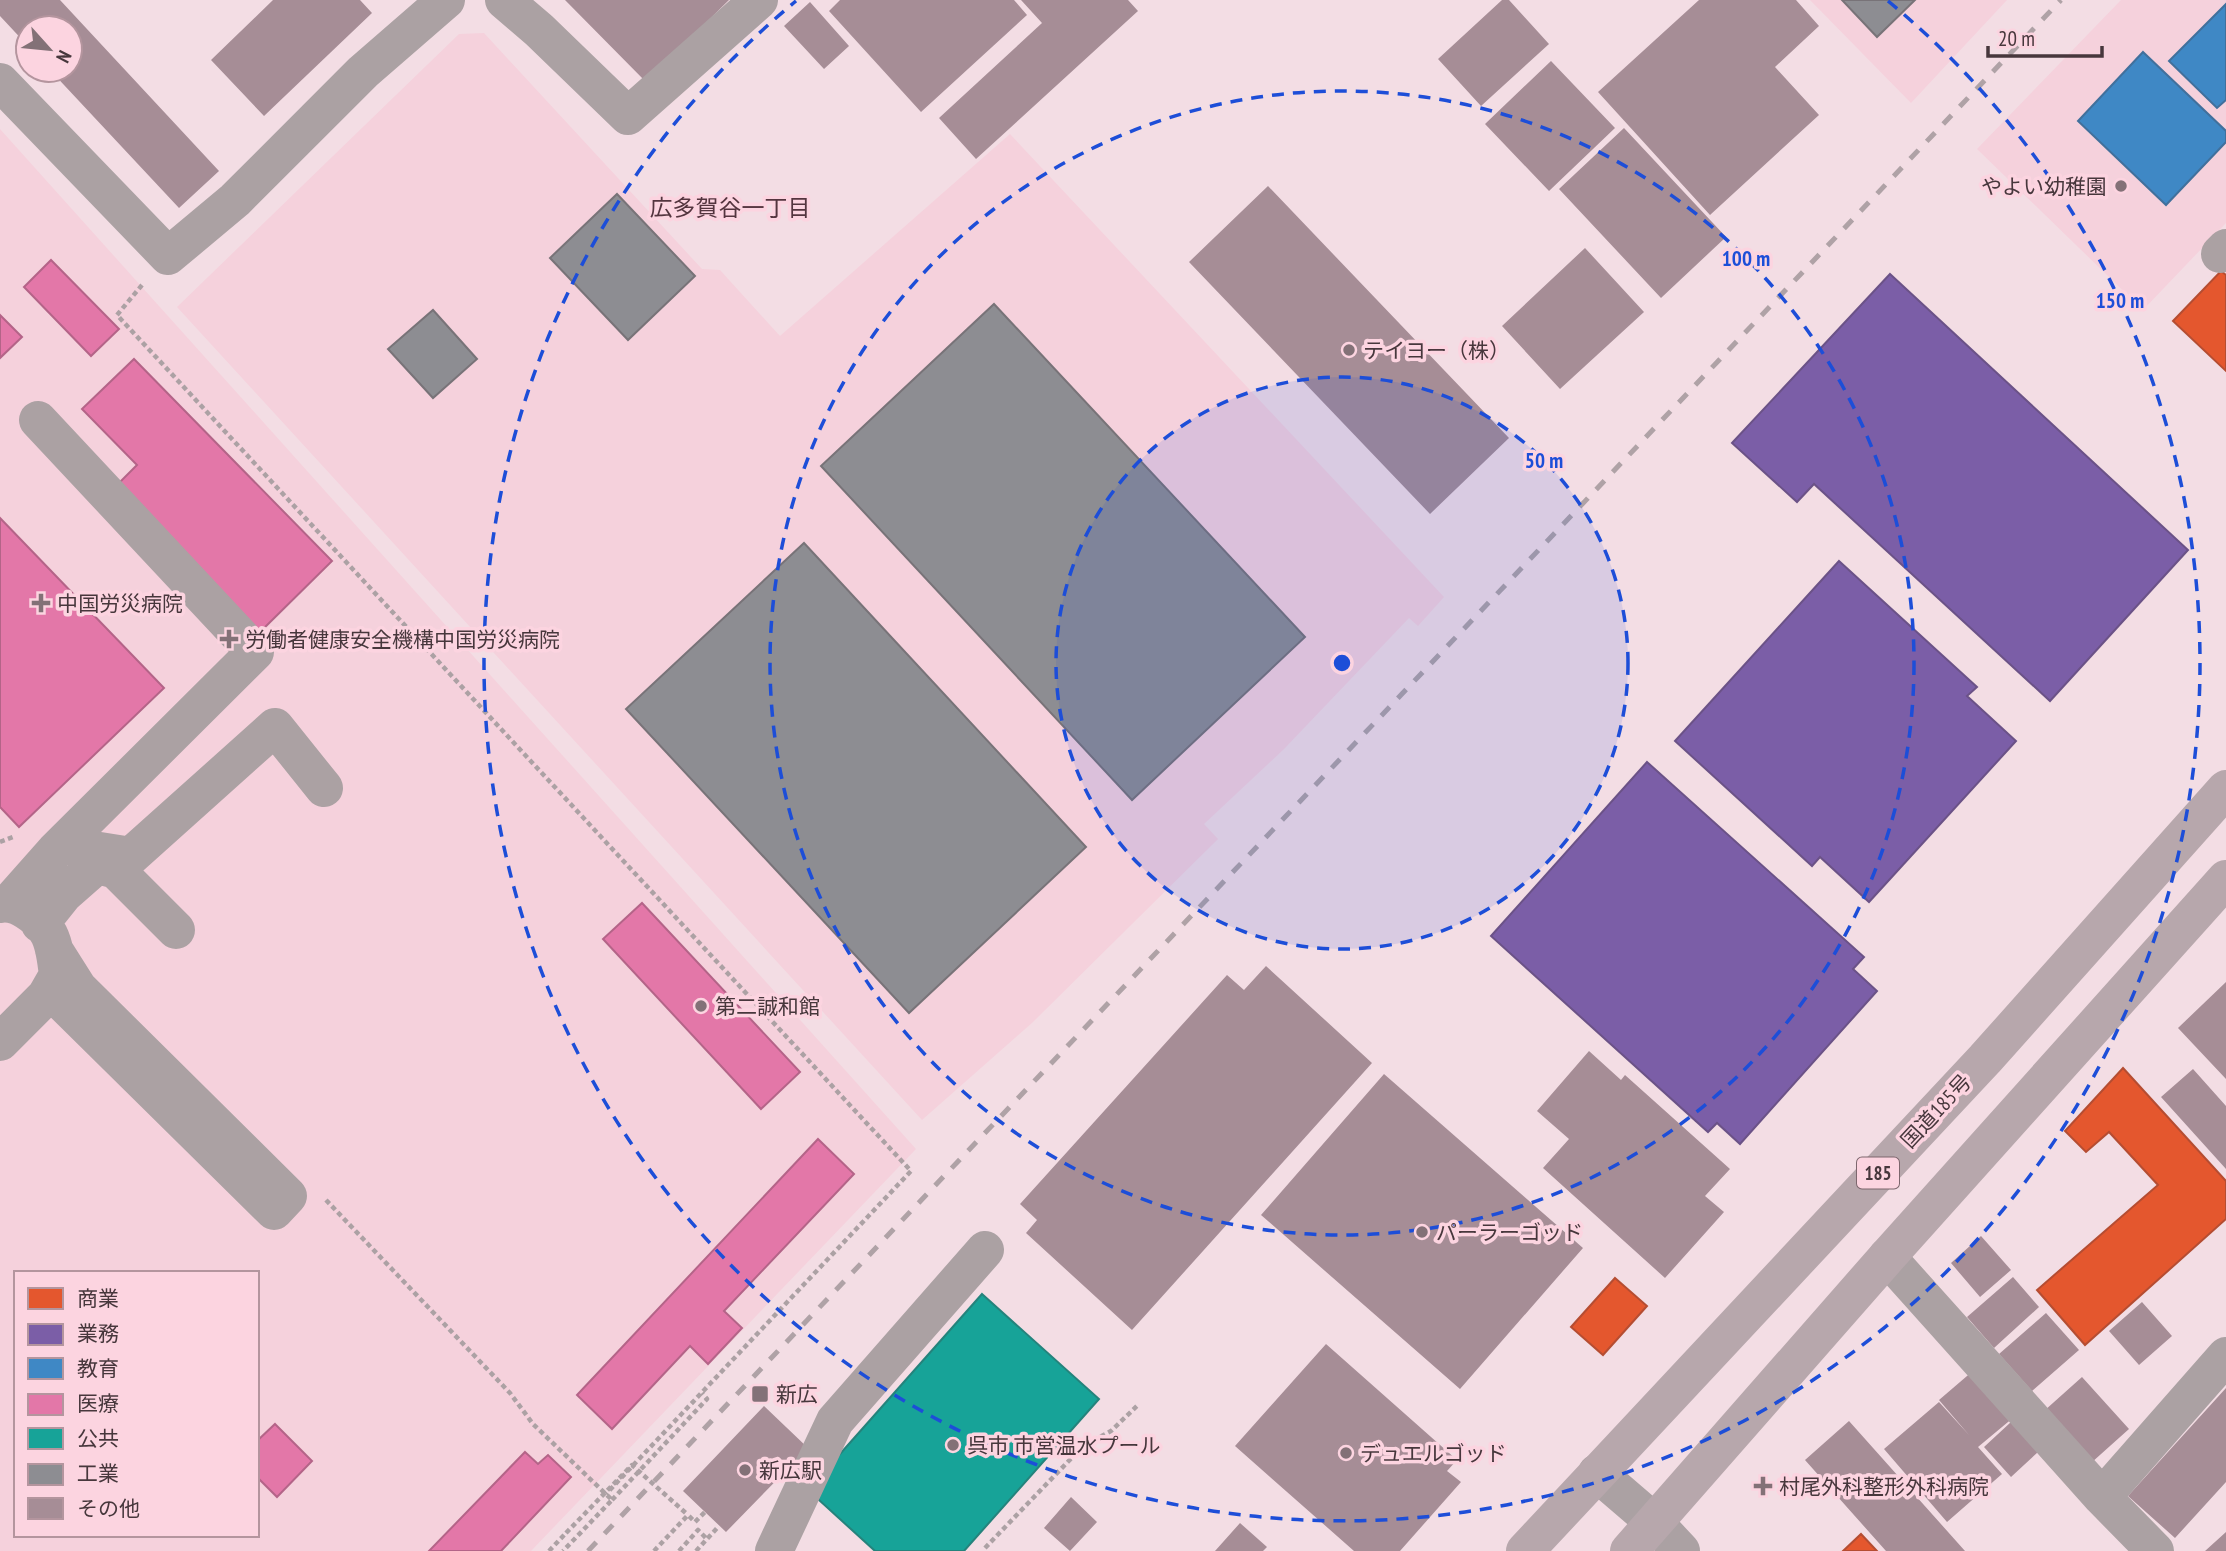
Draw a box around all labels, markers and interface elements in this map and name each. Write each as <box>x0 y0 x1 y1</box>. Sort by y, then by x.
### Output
north arrow <box>14 14 84 84</box>
scale bar <box>1988 14 2102 58</box>
text: 20 m <box>1998 25 2035 52</box>
text: N <box>51 47 77 67</box>
place label: やよい幼稚園 <box>1981 173 2107 200</box>
marker: やよい幼稚園 <box>2113 178 2129 194</box>
district label: 広多賀谷一丁目 <box>650 193 811 222</box>
text: 100 m <box>1722 245 1770 272</box>
text: 150 m <box>2096 287 2144 314</box>
place label: テイヨー（株） <box>1363 337 1510 364</box>
marker: テイヨー（株） <box>1341 342 1357 358</box>
text: 50 m <box>1525 447 1563 474</box>
place label: 中国労災病院 <box>57 590 183 617</box>
marker: 中国労災病院 <box>31 593 51 613</box>
place label: 労働者健康安全機構中国労災病院 <box>245 626 560 653</box>
marker: 労働者健康安全機構中国労災病院 <box>219 629 239 649</box>
centre of rings <box>1330 651 1354 675</box>
place label: 第二誠和館 <box>715 993 820 1020</box>
marker: 第二誠和館 <box>693 998 709 1014</box>
street label: 国道185号 <box>1895 1068 1977 1154</box>
road number: 185 <box>1857 1158 1899 1189</box>
place label: パーラーゴッド <box>1436 1219 1583 1246</box>
marker: パーラーゴッド <box>1414 1224 1430 1240</box>
legend <box>14 1271 259 1537</box>
text: 商業 <box>77 1285 119 1312</box>
text: 業務 <box>77 1320 119 1347</box>
text: 教育 <box>77 1355 119 1382</box>
place label: 新広 <box>776 1381 818 1408</box>
marker: 新広 <box>750 1384 770 1404</box>
text: 医療 <box>77 1390 119 1417</box>
text: 公共 <box>77 1425 119 1452</box>
place label: 呉市 市営温水プール <box>967 1432 1160 1459</box>
marker: 呉市 市営温水プール <box>945 1437 961 1453</box>
place label: デュエルゴッド <box>1360 1440 1507 1467</box>
marker: デュエルゴッド <box>1338 1445 1354 1461</box>
place label: 新広駅 <box>759 1457 822 1484</box>
text: 工業 <box>77 1460 119 1487</box>
marker: 新広駅 <box>737 1462 753 1478</box>
place label: 村尾外科整形外科病院 <box>1779 1473 1989 1500</box>
marker: 村尾外科整形外科病院 <box>1753 1476 1773 1496</box>
text: その他 <box>77 1495 140 1522</box>

